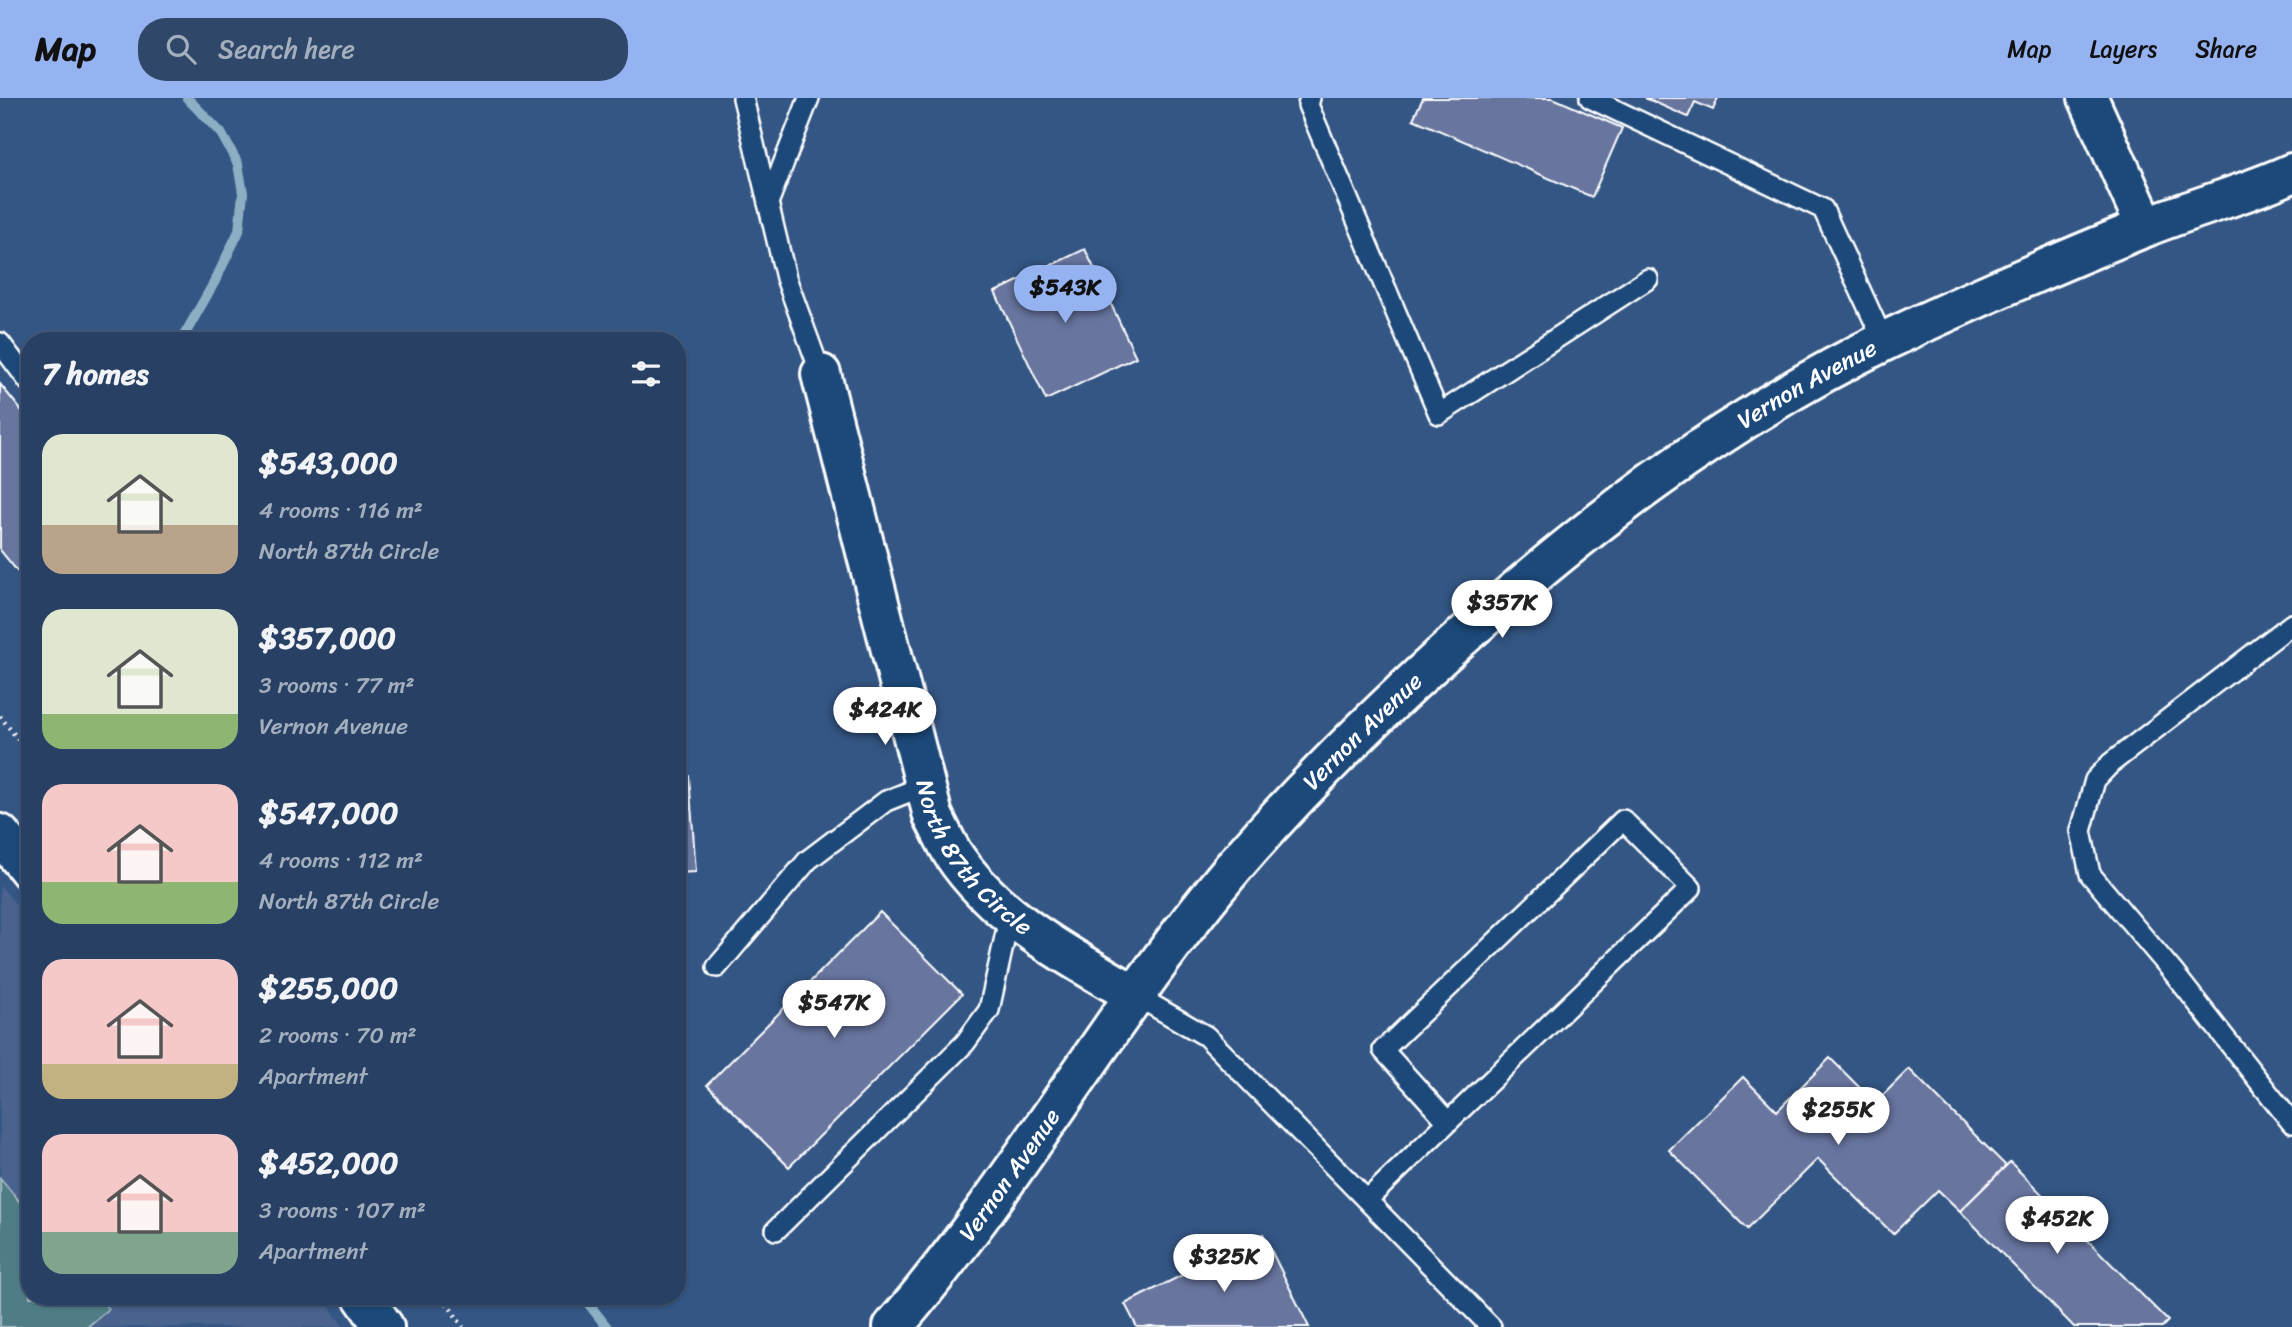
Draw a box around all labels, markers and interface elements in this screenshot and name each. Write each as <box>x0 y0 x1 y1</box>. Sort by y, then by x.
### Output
search box <box>138 18 628 81</box>
text: Map <box>35 20 96 78</box>
text: Search here <box>218 26 355 72</box>
text: Map <box>2007 28 2052 70</box>
text: Layers <box>2090 28 2157 70</box>
text: Share <box>2195 28 2257 70</box>
icon: search <box>162 30 200 68</box>
pin: $543K <box>1016 266 1114 325</box>
text: $543K <box>1030 267 1100 308</box>
street label: Vernon Avenue <box>1729 327 1884 440</box>
text: 7 homes <box>42 347 149 401</box>
icon: filters <box>627 355 665 393</box>
text: $543,000 <box>259 436 398 490</box>
icon: home <box>98 462 182 546</box>
text: 4 rooms · 116 m² <box>259 490 423 531</box>
text: North 87th Circle <box>259 531 439 572</box>
pin: $357K <box>1453 580 1551 640</box>
text: $357K <box>1467 582 1537 623</box>
text: $357,000 <box>259 611 396 665</box>
icon: home <box>98 637 182 721</box>
street label: Vernon Avenue <box>1292 662 1433 800</box>
text: 3 rooms · 77 m² <box>259 665 415 706</box>
pin: $424K <box>836 688 934 747</box>
text: $424K <box>849 689 921 730</box>
text: Vernon Avenue <box>259 706 408 747</box>
street label: North 87th Circle <box>904 775 1042 947</box>
text: $547,000 <box>259 786 398 840</box>
icon: home <box>98 812 182 896</box>
text: 4 rooms · 112 m² <box>259 840 423 881</box>
text: North 87th Circle <box>259 881 439 922</box>
text: $255,000 <box>259 961 398 1015</box>
pin: $547K <box>785 981 883 1040</box>
text: $547K <box>798 982 870 1023</box>
icon: home <box>98 987 182 1071</box>
text: 2 rooms · 70 m² <box>259 1015 417 1056</box>
text: Apartment <box>259 1056 368 1097</box>
pin: $255K <box>1789 1088 1887 1147</box>
text: $255K <box>1803 1089 1873 1130</box>
street label: Vernon Avenue <box>948 1099 1072 1250</box>
text: $452,000 <box>259 1136 399 1190</box>
icon: home <box>98 1162 182 1246</box>
text: 3 rooms · 107 m² <box>259 1190 426 1231</box>
pin: $452K <box>2008 1196 2106 1256</box>
text: $452K <box>2021 1198 2093 1239</box>
text: Apartment <box>259 1231 368 1272</box>
pin: $325K <box>1175 1234 1273 1294</box>
text: $325K <box>1189 1236 1259 1277</box>

